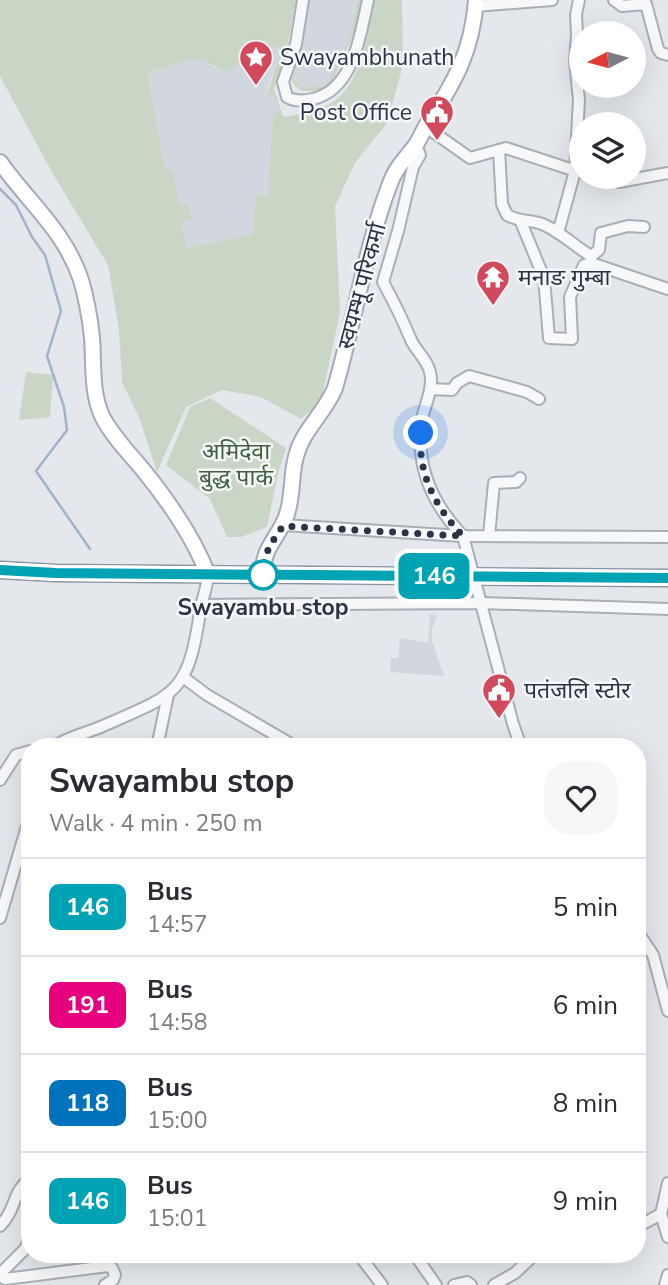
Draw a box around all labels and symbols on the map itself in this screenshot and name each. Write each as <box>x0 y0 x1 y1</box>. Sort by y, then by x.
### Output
north arrow <box>569 21 646 98</box>
place icon: Swayambhunath <box>237 38 275 87</box>
place label: Swayambhunath <box>280 42 454 73</box>
public building icon: Post Office <box>418 93 456 142</box>
place label: Post Office <box>300 97 412 128</box>
street label: स्वयम्भू परिकर्मा <box>330 218 394 353</box>
temple icon: मनाङ गुम्बा <box>474 258 512 307</box>
place label: मनाङ गुम्बा <box>518 262 612 293</box>
your location <box>403 415 438 450</box>
park label: अमिदेवा बुद्ध पार्क <box>199 436 274 493</box>
line badge: 146 <box>394 553 474 599</box>
marker: Swayambu stop <box>248 560 278 590</box>
place label: Swayambu stop <box>177 592 349 623</box>
public building icon: पतंजलि स्टोर <box>480 671 518 720</box>
place label: पतंजलि स्टोर <box>524 675 631 706</box>

